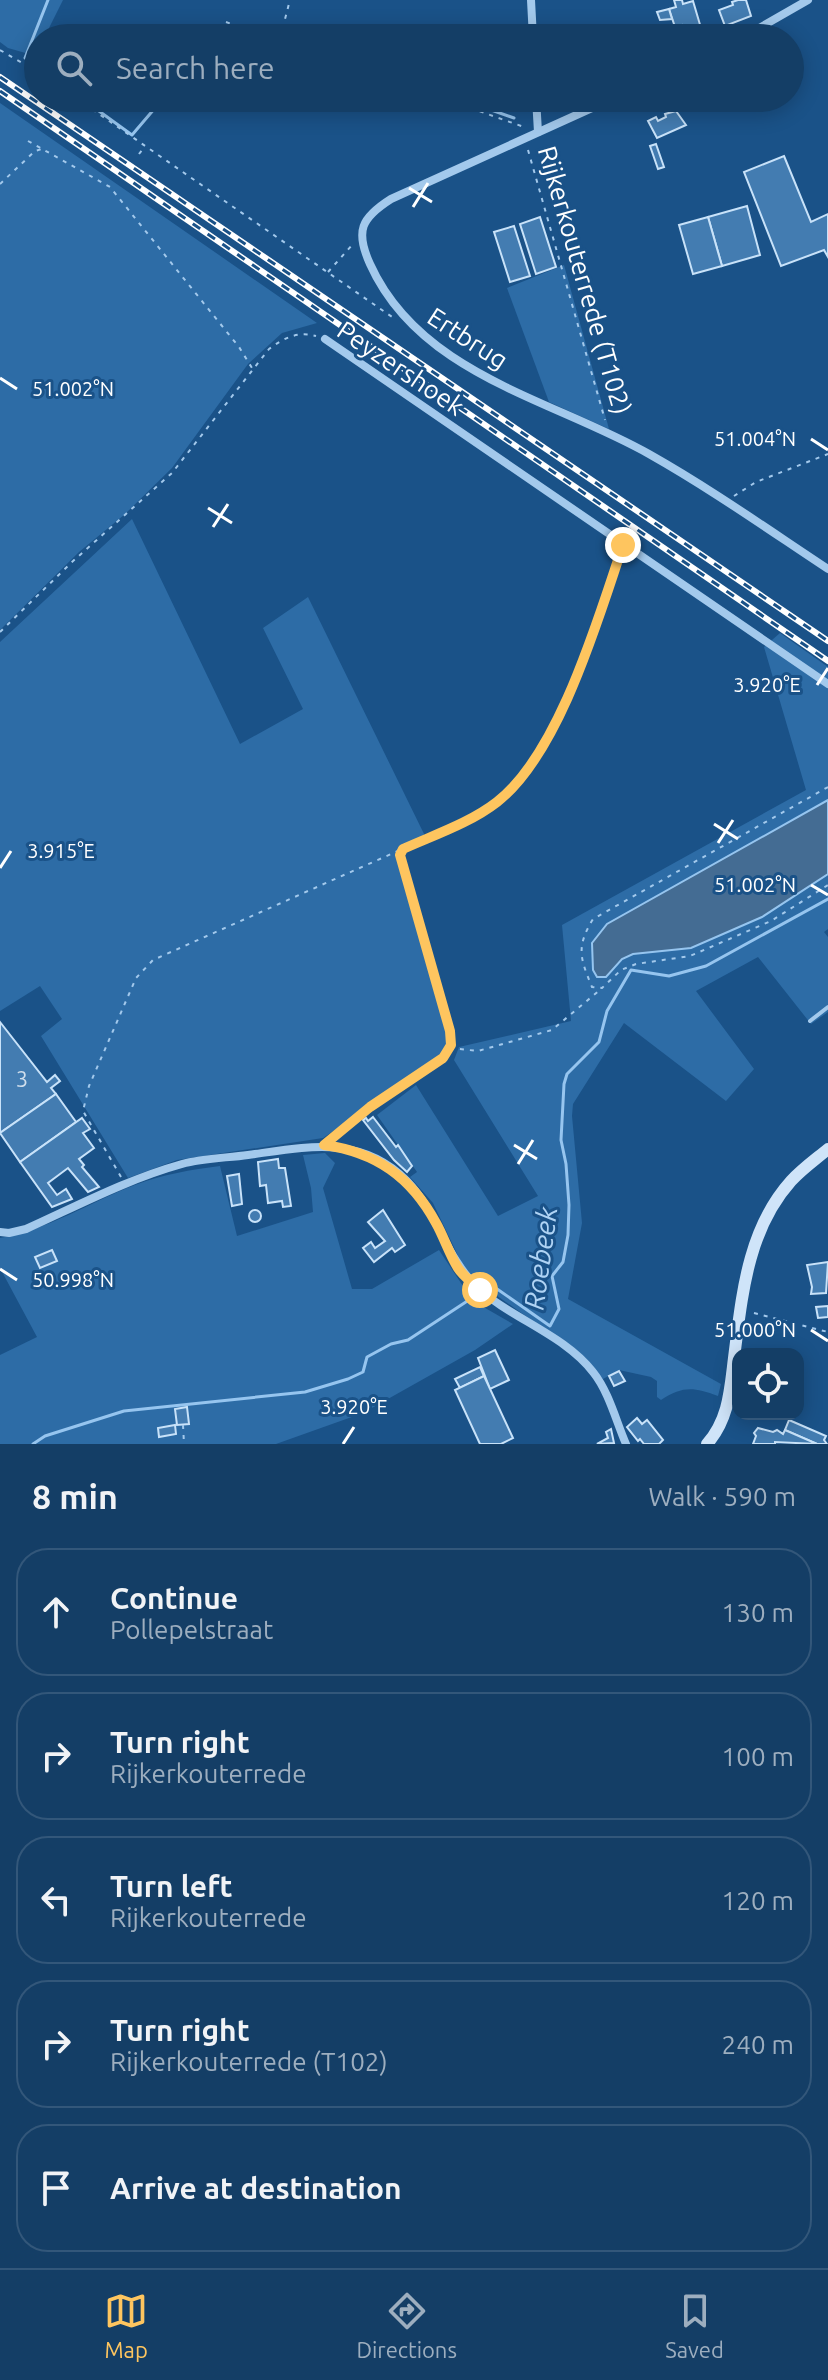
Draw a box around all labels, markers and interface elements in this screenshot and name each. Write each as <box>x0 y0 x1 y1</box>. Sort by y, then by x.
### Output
search box <box>24 24 804 112</box>
icon: search <box>52 46 96 90</box>
text: Search here <box>116 51 275 85</box>
street label: Rijkerkouterrede (T102) <box>533 143 637 417</box>
street label: Ertbrug <box>423 301 513 375</box>
street label: Peyzershoek <box>332 315 470 421</box>
text: 51.002°N <box>32 377 114 400</box>
text: 51.004°N <box>714 427 796 450</box>
route end <box>605 527 641 563</box>
text: 3.920°E <box>733 673 801 696</box>
text: 3.915°E <box>27 839 95 862</box>
text: 51.002°N <box>714 873 796 896</box>
house number: 3 <box>16 1066 28 1091</box>
water label: Roebeek <box>517 1204 563 1312</box>
text: 50.998°N <box>32 1268 114 1291</box>
route start <box>462 1272 498 1308</box>
text: 51.000°N <box>714 1318 796 1341</box>
map controls <box>732 1348 804 1420</box>
button: locate <box>732 1348 804 1420</box>
text: 3.920°E <box>320 1395 388 1418</box>
text: 8 min <box>32 1477 118 1515</box>
text: Walk · 590 m <box>648 1482 796 1511</box>
text: Continue <box>110 1581 238 1615</box>
icon: ahead <box>34 1590 78 1634</box>
text: 130 m <box>722 1598 794 1627</box>
text: Pollepelstraat <box>110 1615 273 1644</box>
text: Turn right <box>110 1725 250 1759</box>
icon: right <box>34 1734 78 1778</box>
text: 100 m <box>722 1742 794 1771</box>
text: Rijkerkouterrede <box>110 1759 307 1788</box>
text: Turn left <box>110 1869 232 1903</box>
icon: left <box>34 1878 78 1922</box>
text: 120 m <box>722 1886 794 1915</box>
text: Rijkerkouterrede <box>110 1903 307 1932</box>
text: Turn right <box>110 2013 250 2047</box>
icon: right <box>34 2022 78 2066</box>
text: 240 m <box>722 2030 794 2059</box>
text: Rijkerkouterrede (T102) <box>110 2047 388 2076</box>
icon: arrive <box>34 2166 78 2210</box>
text: Arrive at destination <box>110 2171 402 2205</box>
tab: Map <box>104 2289 148 2362</box>
tab: Directions <box>356 2289 457 2362</box>
tab: Saved <box>665 2289 724 2362</box>

